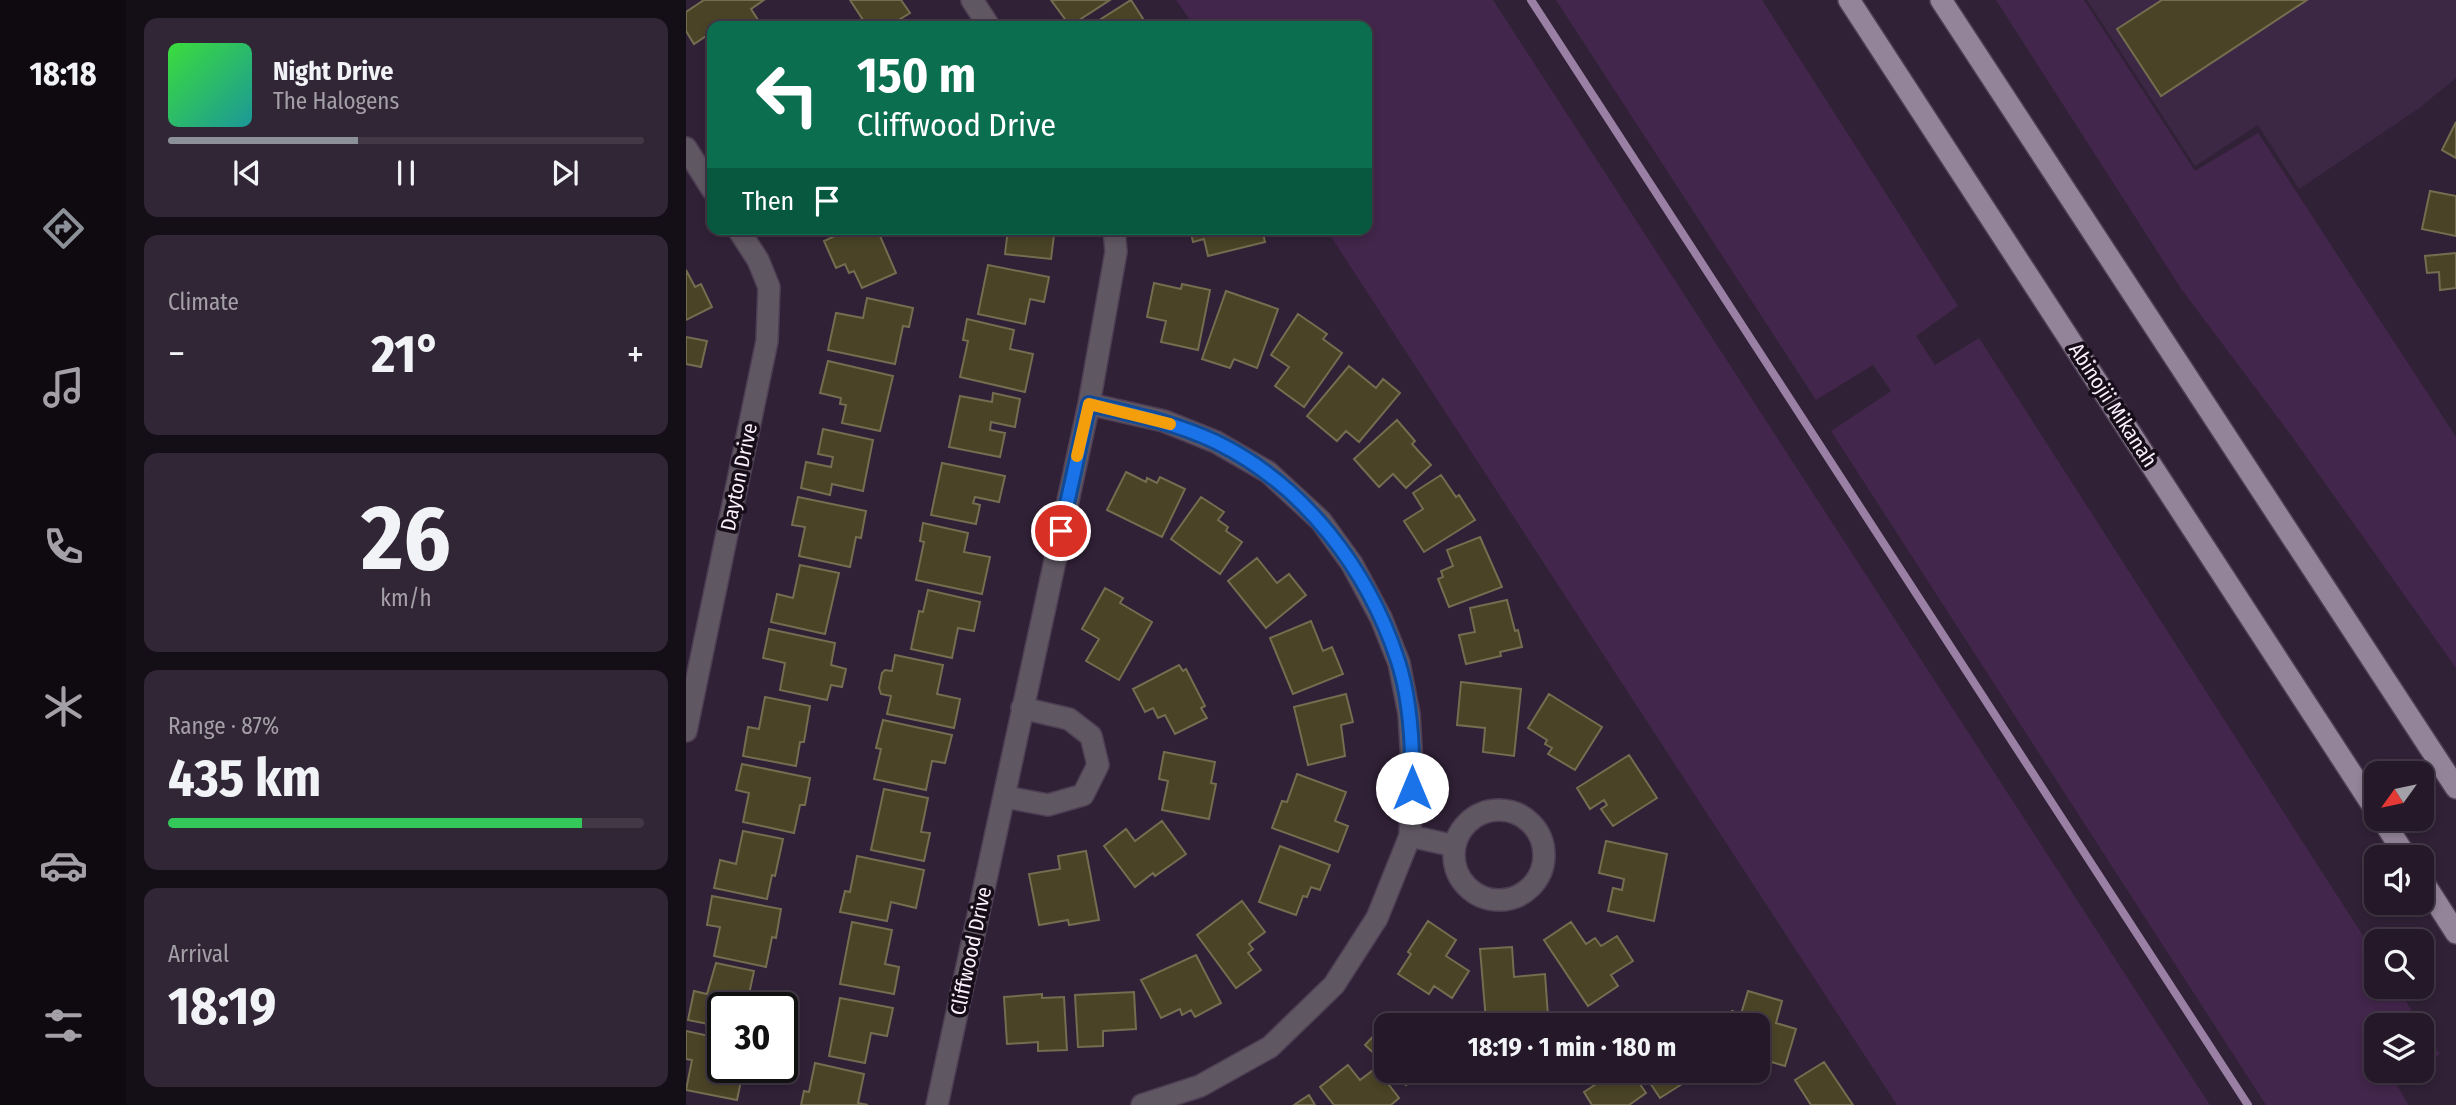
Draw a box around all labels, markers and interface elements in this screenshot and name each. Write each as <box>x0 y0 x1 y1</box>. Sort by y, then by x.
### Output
text: 150 m <box>857 46 976 105</box>
icon: left <box>742 49 833 140</box>
text: 18:18 <box>29 55 97 93</box>
text: Night Drive <box>273 56 393 87</box>
text: The Halogens <box>273 87 399 115</box>
text: Cliffwood Drive <box>857 106 1056 144</box>
icon: previous <box>228 154 266 192</box>
icon: pause <box>387 154 425 192</box>
icon: next <box>546 154 584 192</box>
icon: arrive <box>808 182 846 220</box>
text: Then <box>742 186 794 217</box>
icon: directions <box>39 204 88 253</box>
text: Climate <box>168 288 239 316</box>
text: 21° <box>371 323 441 386</box>
text: − <box>168 331 185 377</box>
text: + <box>627 331 644 377</box>
street label: Abinojii Mikanah <box>2063 338 2163 472</box>
icon: music <box>39 363 88 412</box>
street label: Dayton Drive <box>715 421 763 533</box>
text: 26 <box>361 484 451 593</box>
pin <box>1031 501 1091 561</box>
icon: arrive <box>1042 512 1080 550</box>
icon: phone <box>39 522 88 571</box>
text: km/h <box>380 584 432 612</box>
icon: climate <box>39 682 88 731</box>
text: Range · 87% <box>168 712 279 740</box>
text: 435 km <box>168 747 321 810</box>
position arrow <box>1375 751 1449 825</box>
north arrow <box>2364 761 2434 831</box>
map controls <box>2364 761 2434 1083</box>
icon: car <box>39 841 88 890</box>
button: sound <box>2364 845 2434 915</box>
street label: Cliffwood Drive <box>945 884 997 1018</box>
button: search <box>2364 929 2434 999</box>
text: Arrival <box>168 940 229 968</box>
text: 18:19 <box>168 975 276 1038</box>
speed limit sign: 30 <box>707 992 798 1083</box>
icon: filters <box>39 1001 88 1050</box>
button: layers <box>2364 1013 2434 1083</box>
text: 18:19 · 1 min · 180 m <box>1468 1032 1676 1063</box>

